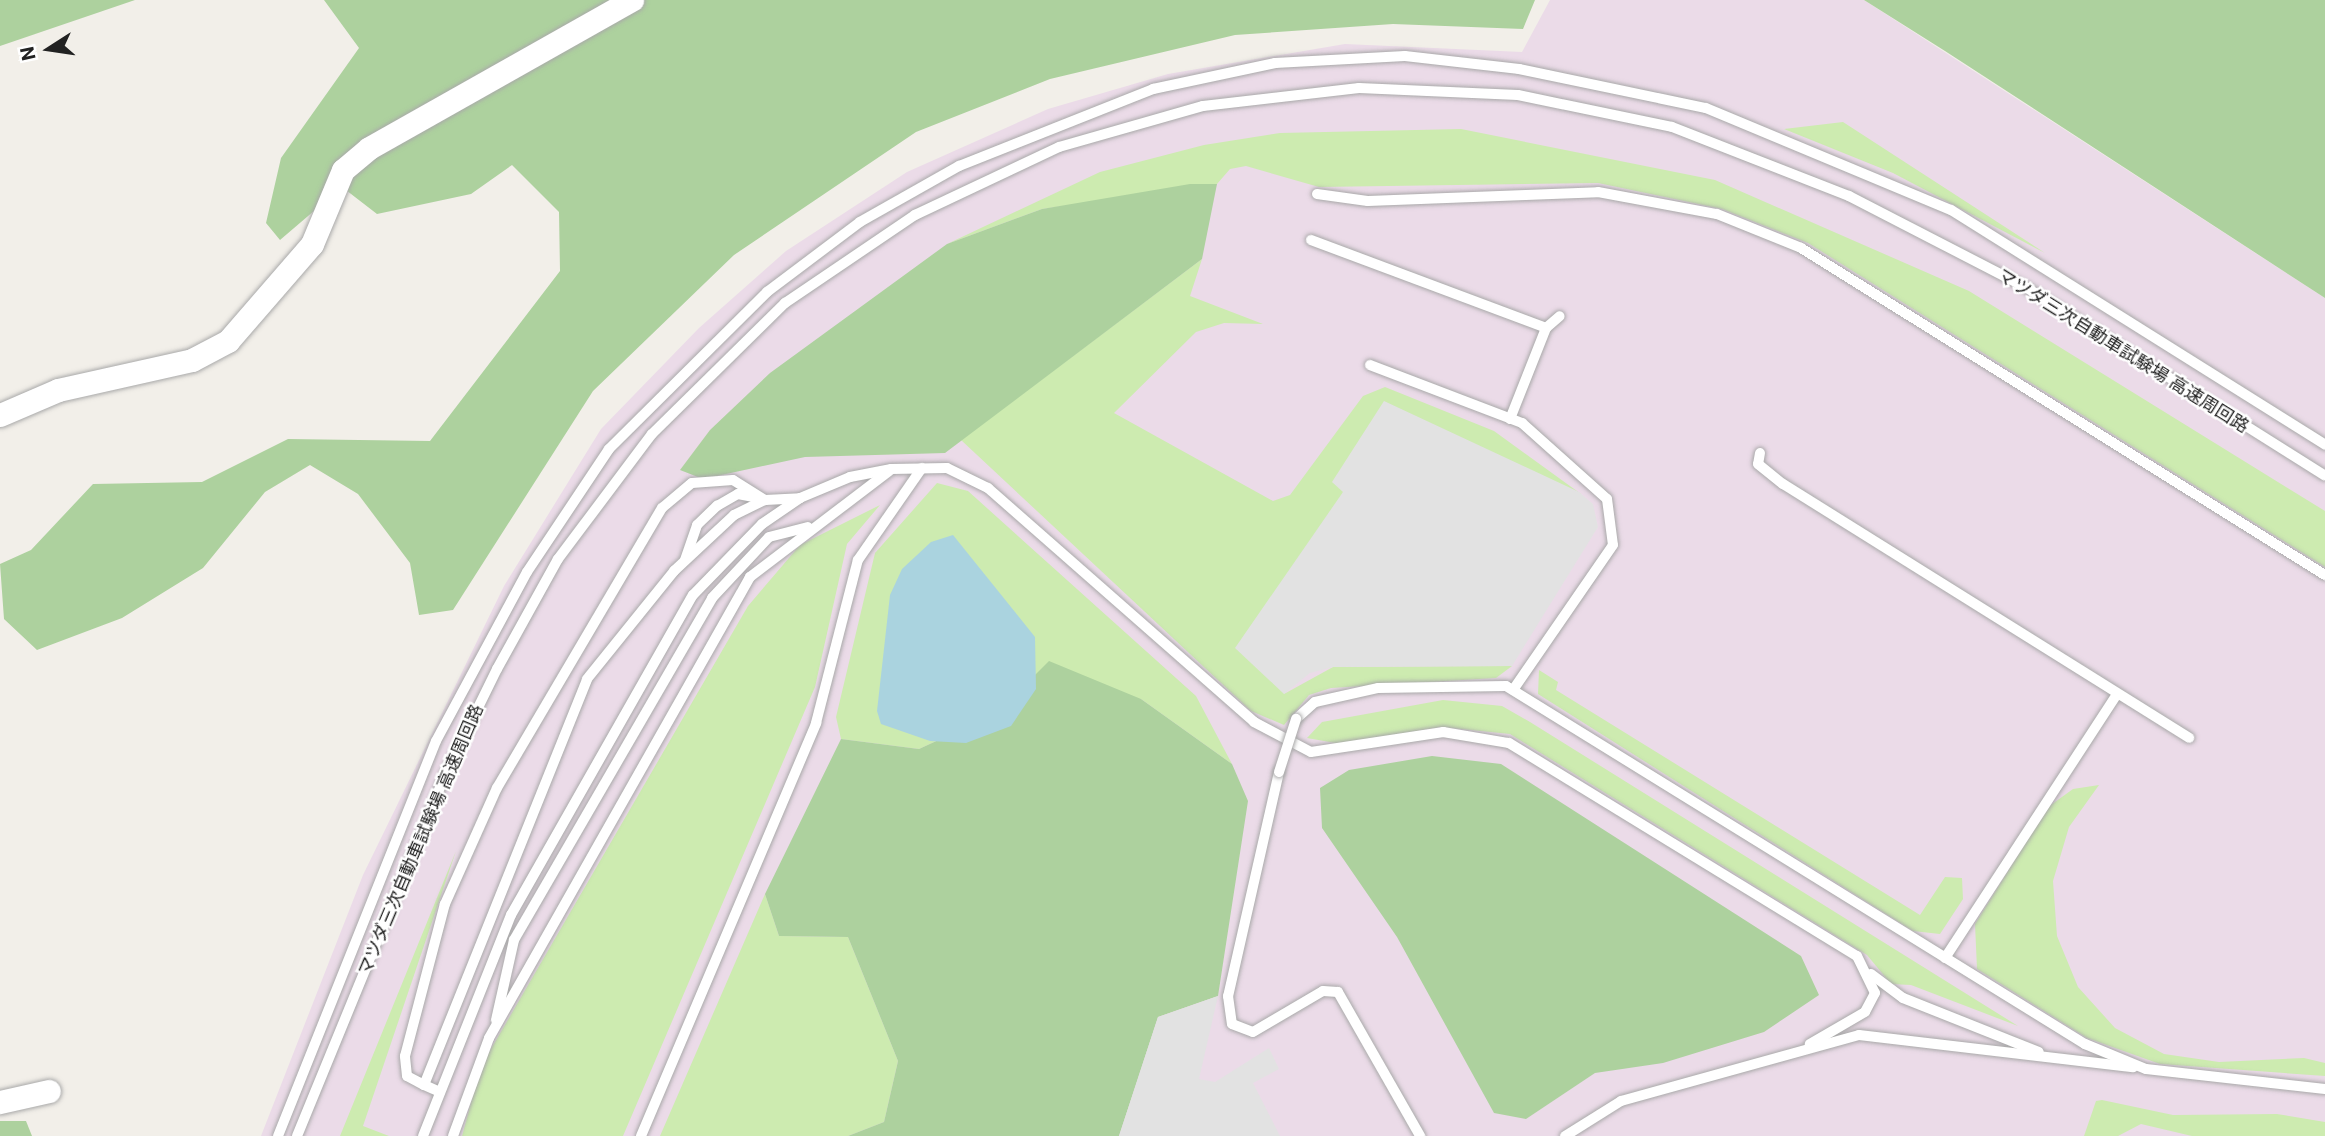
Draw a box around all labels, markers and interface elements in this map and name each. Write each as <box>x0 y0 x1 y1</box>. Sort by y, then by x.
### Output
north arrow <box>14 14 84 84</box>
text: N <box>15 45 41 62</box>
street label: マツダ三次自動車試験場 高速周回路 <box>1993 264 2253 438</box>
street label: マツダ三次自動車試験場 高速周回路 <box>354 701 488 979</box>

